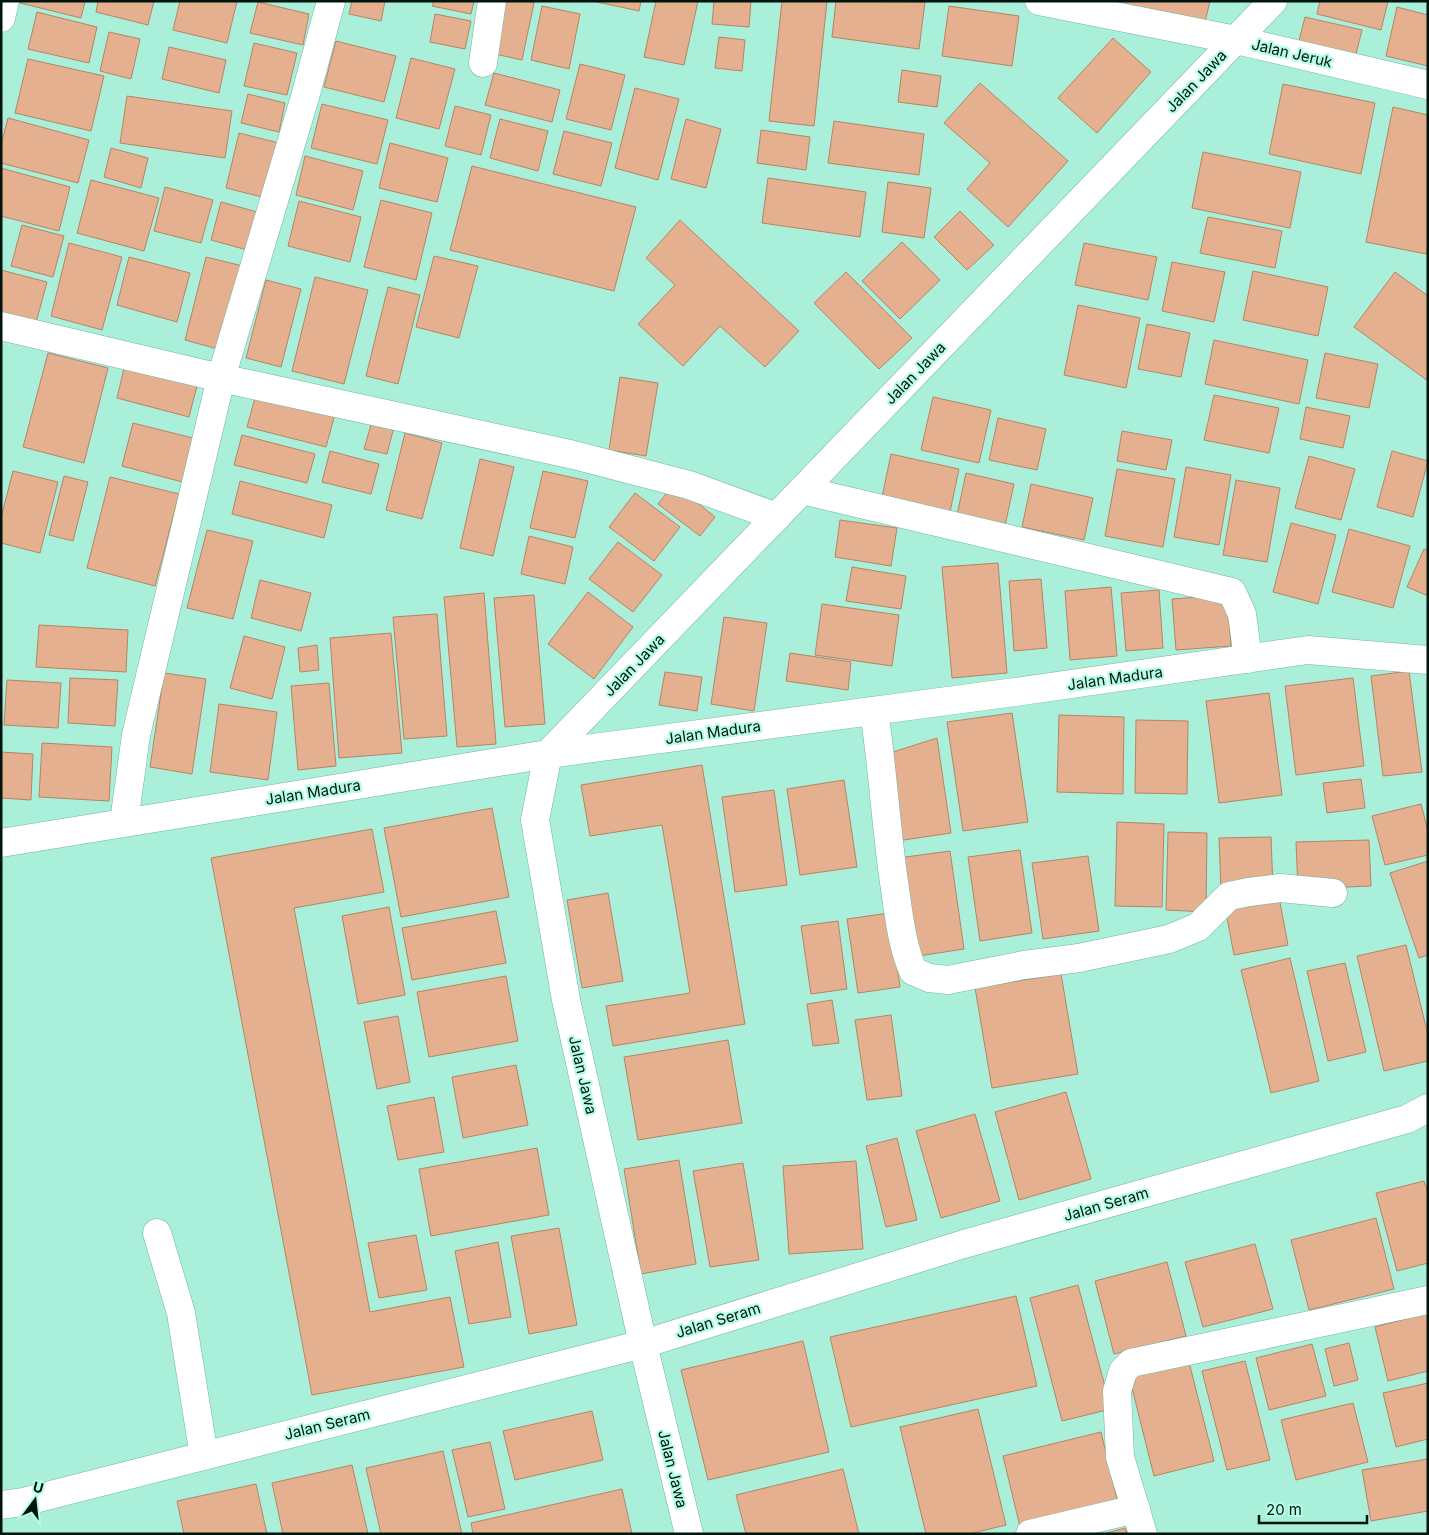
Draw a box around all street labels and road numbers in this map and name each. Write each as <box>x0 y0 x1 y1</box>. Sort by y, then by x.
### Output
street label: Jalan Jeruk <box>1250 34 1335 72</box>
street label: Jalan Jawa <box>1161 46 1231 116</box>
street label: Jalan Jawa <box>880 338 950 408</box>
street label: Jalan Jawa <box>599 630 669 700</box>
street label: Jalan Madura <box>1066 662 1164 694</box>
street label: Jalan Madura <box>664 716 762 748</box>
street label: Jalan Madura <box>264 775 362 809</box>
street label: Jalan Jawa <box>565 1034 601 1116</box>
street label: Jalan Seram <box>1061 1183 1151 1225</box>
street label: Jalan Seram <box>673 1298 763 1342</box>
street label: Jalan Seram <box>282 1404 372 1444</box>
street label: Jalan Jawa <box>654 1428 692 1510</box>

